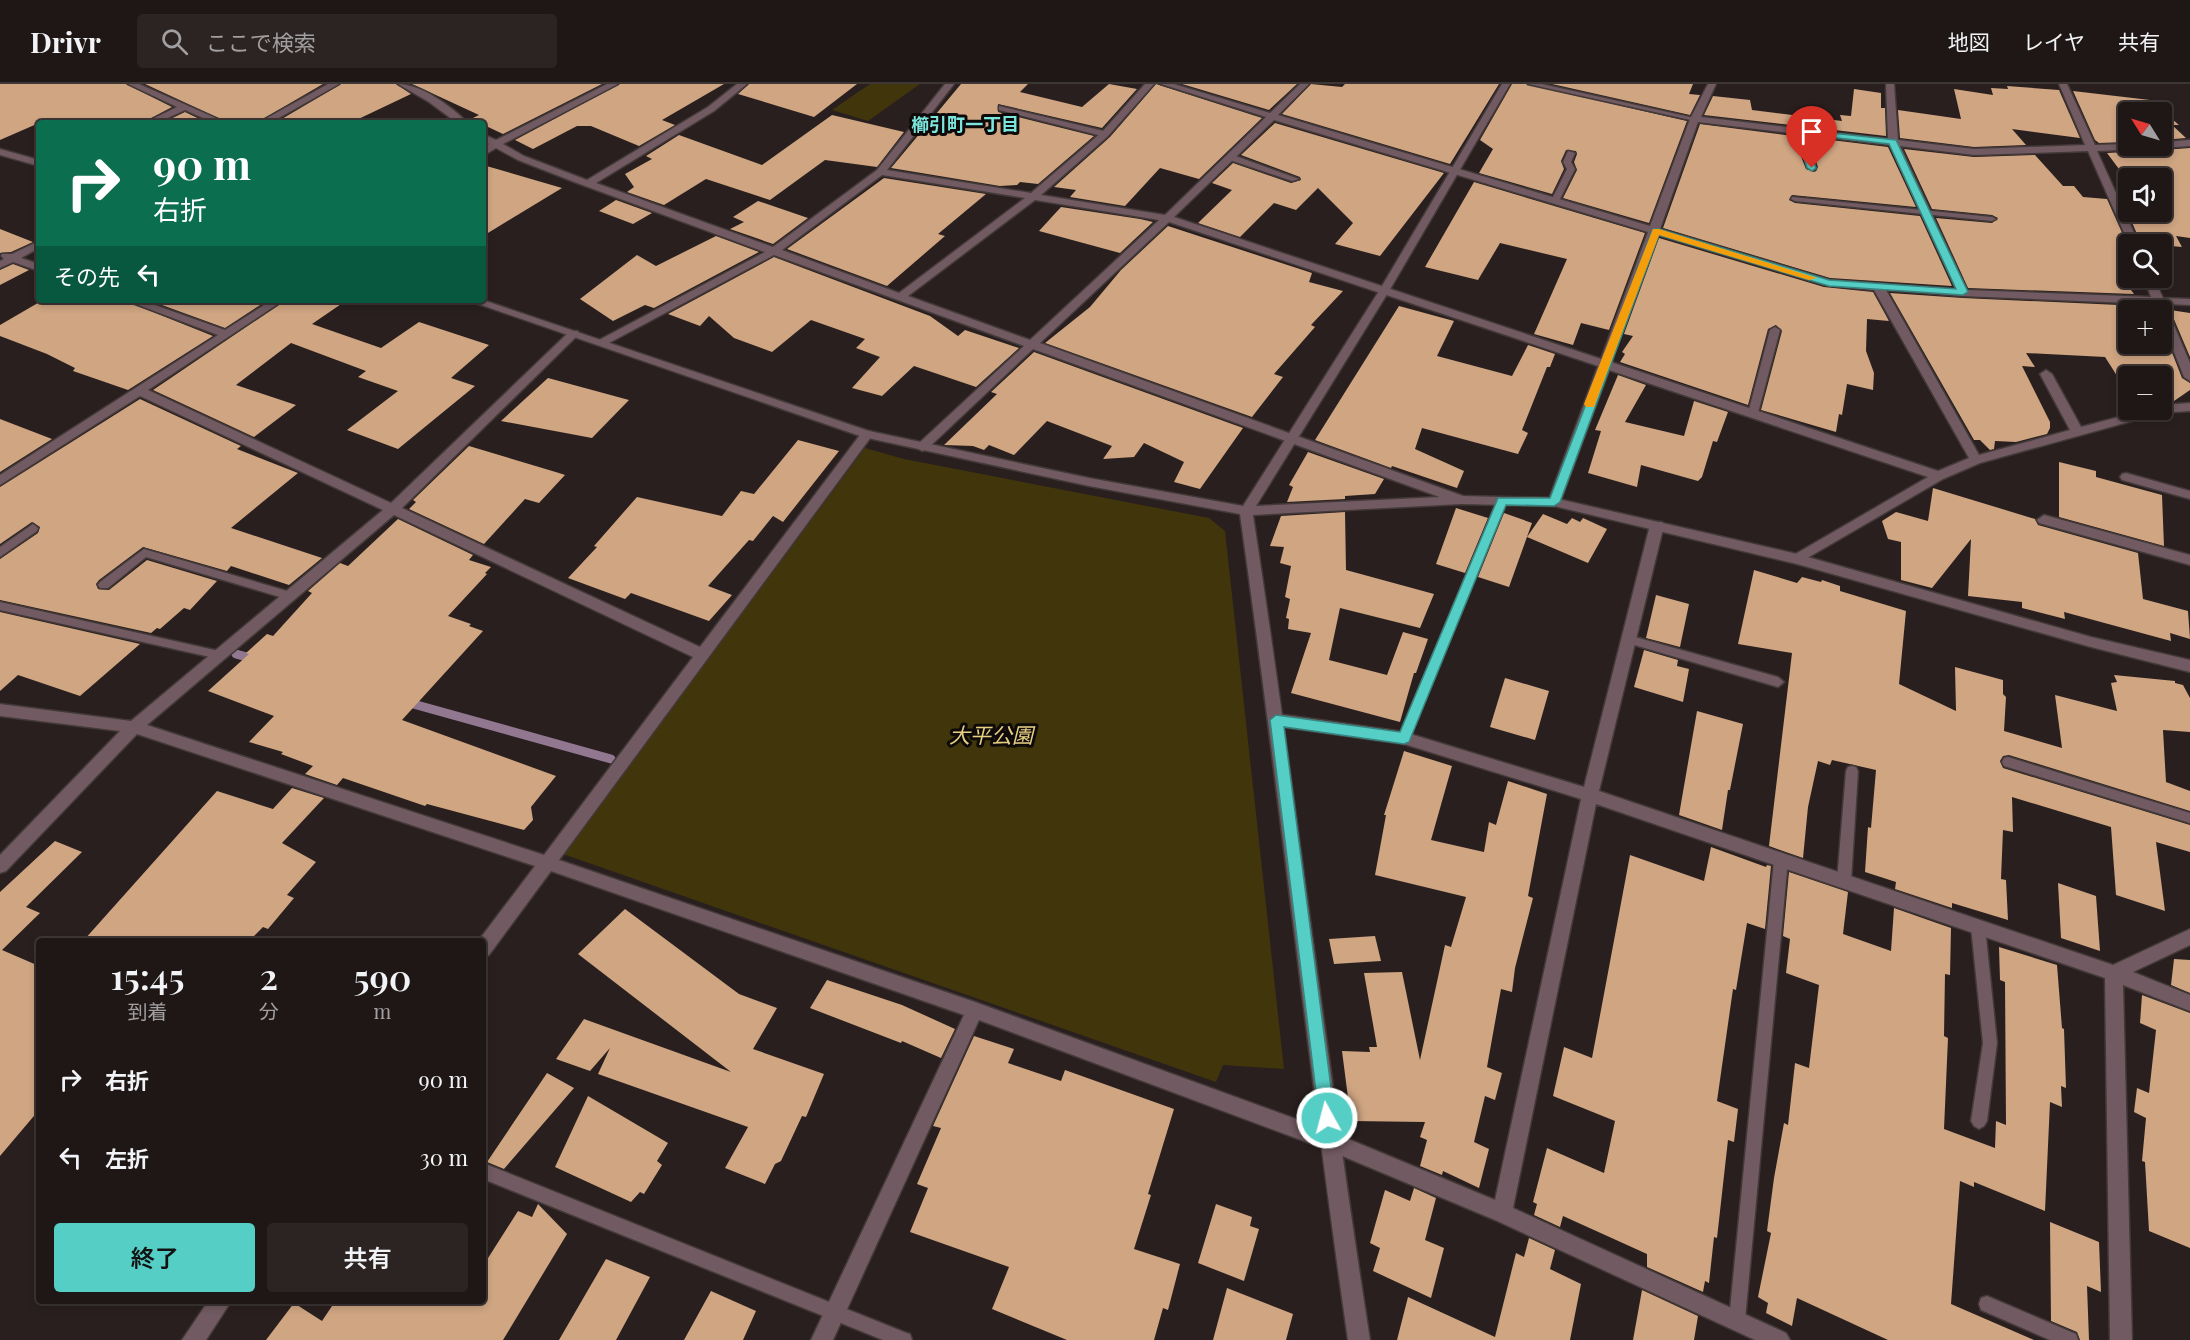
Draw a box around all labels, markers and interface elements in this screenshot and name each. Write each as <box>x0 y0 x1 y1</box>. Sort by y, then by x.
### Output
search box <box>137 14 557 68</box>
text: Drivr <box>30 23 101 60</box>
icon: search <box>158 25 191 58</box>
text: ここで検索 <box>206 27 316 57</box>
text: 地図 <box>1948 27 1990 55</box>
text: レイヤ <box>2023 27 2085 55</box>
text: 共有 <box>2118 27 2160 55</box>
north arrow <box>2118 102 2172 156</box>
map controls <box>2118 102 2172 420</box>
pin <box>1786 106 1837 168</box>
district label: 櫛引町一丁目 <box>911 112 1019 136</box>
icon: arrive <box>1795 115 1828 148</box>
text: 90 m <box>153 135 251 191</box>
icon: right <box>54 144 132 222</box>
button: sound <box>2118 168 2172 222</box>
text: 右折 <box>153 191 207 227</box>
button: search <box>2118 234 2172 288</box>
icon: left <box>132 258 165 291</box>
text: その先 <box>54 261 120 291</box>
button: + <box>2118 300 2172 354</box>
button: − <box>2118 366 2172 420</box>
park label: 大平公園 <box>949 720 1036 748</box>
text: 15:45 <box>110 951 184 999</box>
text: 2 <box>260 951 278 999</box>
text: 590 <box>353 952 411 1000</box>
text: 到着 <box>127 997 167 1024</box>
text: 分 <box>259 997 279 1024</box>
text: m <box>374 997 391 1024</box>
icon: right <box>54 1063 87 1096</box>
text: 90 m <box>419 1064 468 1094</box>
text: 右折 <box>105 1065 149 1095</box>
position arrow <box>1295 1086 1359 1150</box>
icon: left <box>54 1141 87 1174</box>
text: 30 m <box>420 1142 468 1172</box>
text: 左折 <box>105 1143 149 1173</box>
button: 終了 <box>54 1223 255 1292</box>
button: 共有 <box>267 1223 468 1292</box>

